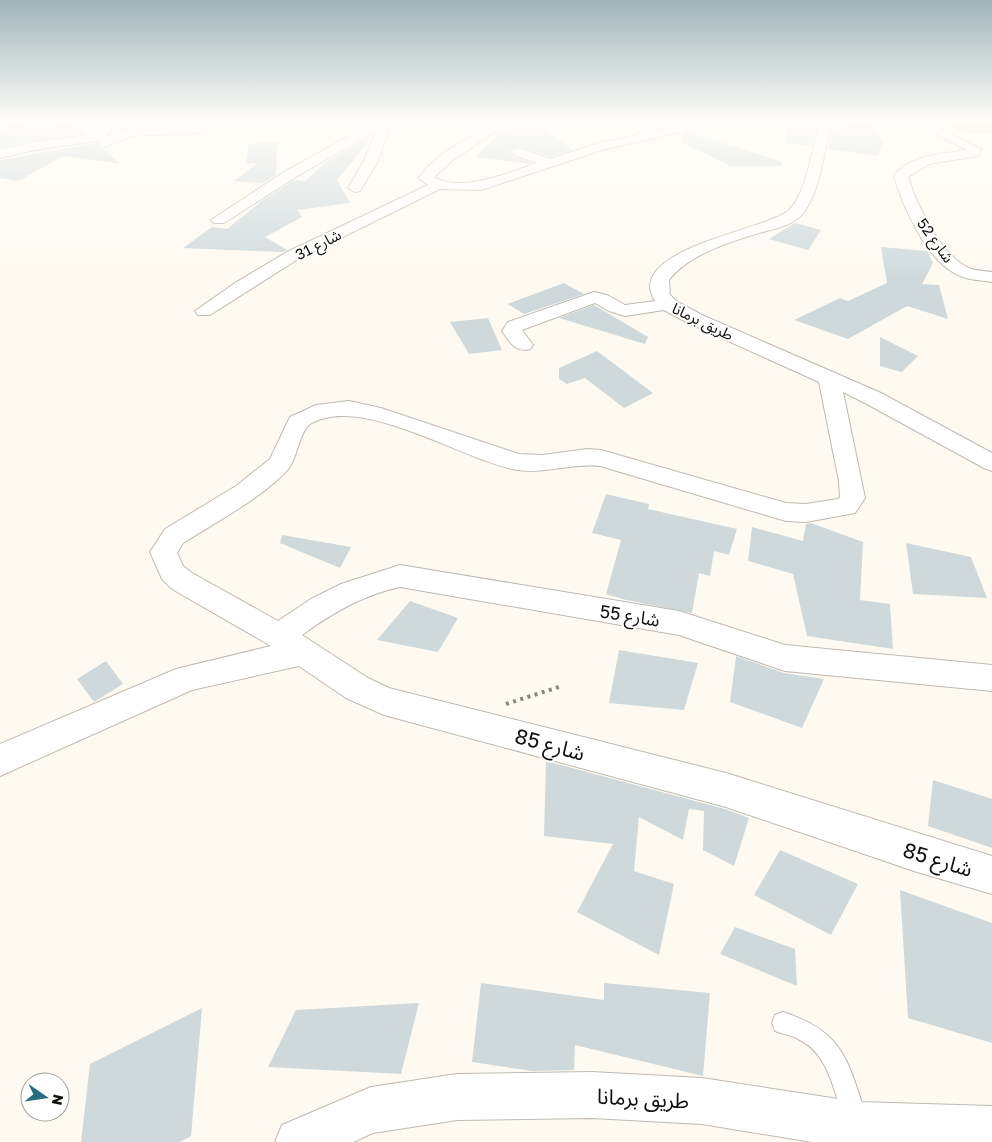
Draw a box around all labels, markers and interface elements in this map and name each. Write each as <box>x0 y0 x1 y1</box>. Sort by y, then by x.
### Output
street label: شارع 52 <box>911 214 958 268</box>
street label: شارع 31 <box>292 225 346 267</box>
street label: طريق برمانا <box>669 298 737 345</box>
street label: شارع 55 <box>598 599 662 635</box>
street label: شارع 85 <box>511 722 588 769</box>
street label: شارع 85 <box>899 836 976 885</box>
north arrow <box>20 1072 70 1122</box>
street label: طريق برمانا <box>596 1083 690 1114</box>
text: N <box>49 1093 68 1107</box>

